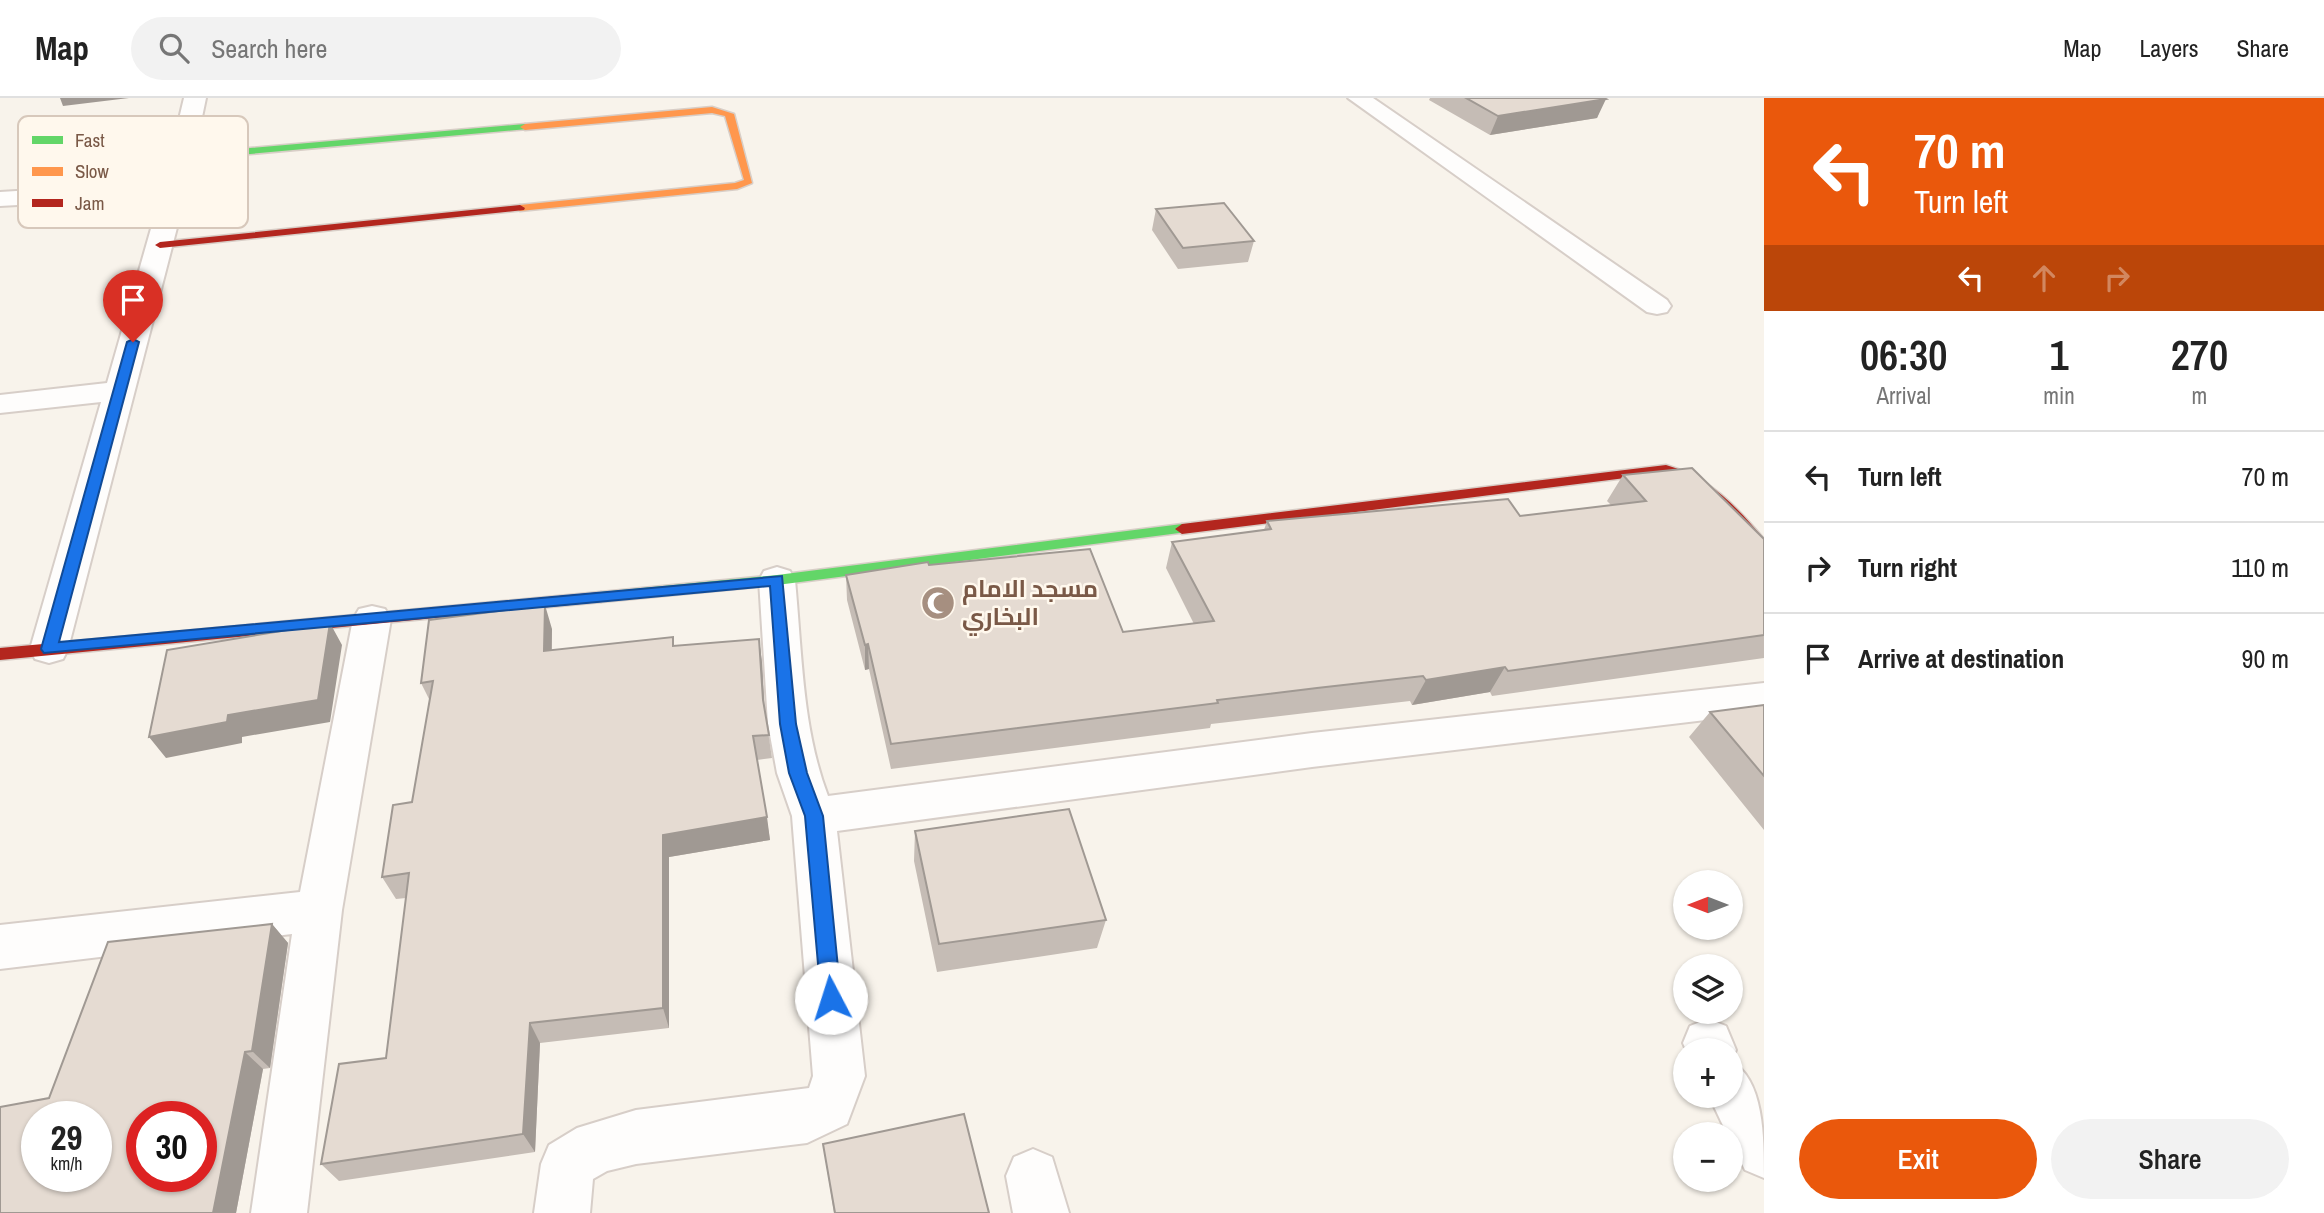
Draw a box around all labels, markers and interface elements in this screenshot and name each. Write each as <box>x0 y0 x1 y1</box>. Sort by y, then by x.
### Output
search box <box>131 17 621 80</box>
text: Map <box>35 26 89 70</box>
icon: search <box>155 29 193 67</box>
text: Search here <box>211 31 327 66</box>
text: Map <box>2063 32 2101 64</box>
text: Layers <box>2139 32 2198 64</box>
text: Share <box>2236 32 2289 64</box>
legend <box>18 116 248 228</box>
text: 70 m <box>1914 117 2006 183</box>
icon: left <box>1799 126 1890 217</box>
text: Fast <box>75 127 105 153</box>
text: Slow <box>75 158 110 184</box>
text: Turn left <box>1914 180 2008 223</box>
text: Jam <box>75 190 104 216</box>
icon: left <box>1952 259 1990 297</box>
icon: ahead <box>2025 259 2063 297</box>
icon: right <box>2098 259 2136 297</box>
pin <box>103 270 163 342</box>
icon: arrive <box>114 281 152 319</box>
text: 06:30 <box>1860 327 1947 383</box>
text: 1 <box>2049 327 2069 383</box>
text: 270 <box>2171 327 2228 383</box>
text: Arrival <box>1876 380 1931 411</box>
text: min <box>2043 380 2075 411</box>
text: m <box>2192 380 2207 411</box>
icon: left <box>1799 458 1837 496</box>
text: Turn left <box>1858 459 1942 494</box>
text: 70 m <box>2242 459 2289 494</box>
icon: right <box>1799 549 1837 587</box>
text: Turn right <box>1858 550 1957 585</box>
text: 110 m <box>2231 550 2289 585</box>
place label: مسجد الامام البخاري <box>962 572 1098 636</box>
mosque icon: مسجد الامام البخاري <box>919 584 957 622</box>
icon: arrive <box>1799 640 1837 678</box>
text: Arrive at destination <box>1858 641 2064 676</box>
text: 90 m <box>2242 641 2289 676</box>
north arrow <box>1673 870 1743 940</box>
map controls <box>1673 870 1743 1192</box>
button: layers <box>1673 954 1743 1024</box>
position arrow <box>794 961 868 1035</box>
button: + <box>1673 1038 1743 1108</box>
speed limit sign: 30 <box>126 1101 217 1192</box>
text: 29 <box>51 1114 82 1161</box>
button: Exit <box>1799 1119 2037 1199</box>
button: Share <box>2051 1119 2289 1199</box>
button: − <box>1673 1122 1743 1192</box>
text: km/h <box>51 1151 83 1176</box>

